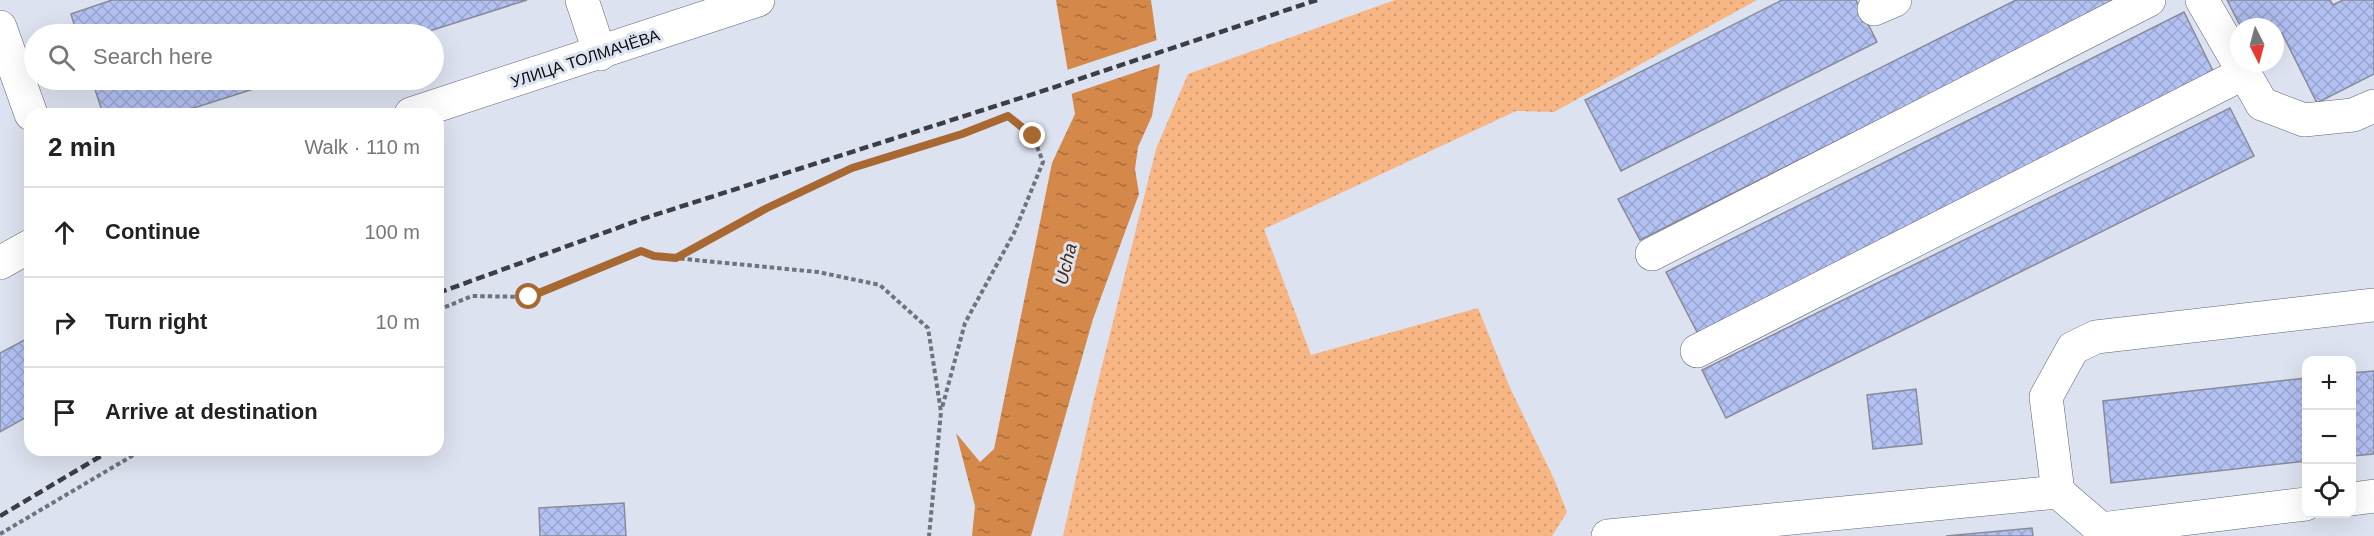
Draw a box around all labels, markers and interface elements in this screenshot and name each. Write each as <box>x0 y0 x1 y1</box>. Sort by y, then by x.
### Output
north arrow <box>2230 18 2284 72</box>
search box <box>24 24 444 90</box>
street label: УЛИЦА ТОЛМАЧЁВА <box>509 26 662 91</box>
icon: search <box>45 41 78 74</box>
text: Search here <box>93 44 213 69</box>
route end <box>1019 122 1045 148</box>
text: 2 min <box>48 132 116 162</box>
text: Walk · 110 m <box>304 136 420 158</box>
icon: ahead <box>48 216 81 249</box>
text: Continue <box>105 219 200 244</box>
text: 100 m <box>364 221 420 243</box>
water label: Ucha <box>1051 241 1081 287</box>
route start <box>515 283 541 309</box>
icon: right <box>48 306 81 339</box>
text: Turn right <box>105 309 207 334</box>
text: 10 m <box>376 311 420 333</box>
map controls <box>2302 356 2356 518</box>
button: + <box>2302 356 2356 410</box>
icon: arrive <box>48 396 81 429</box>
text: Arrive at destination <box>105 399 318 424</box>
button: − <box>2302 410 2356 464</box>
button: locate <box>2302 464 2356 518</box>

